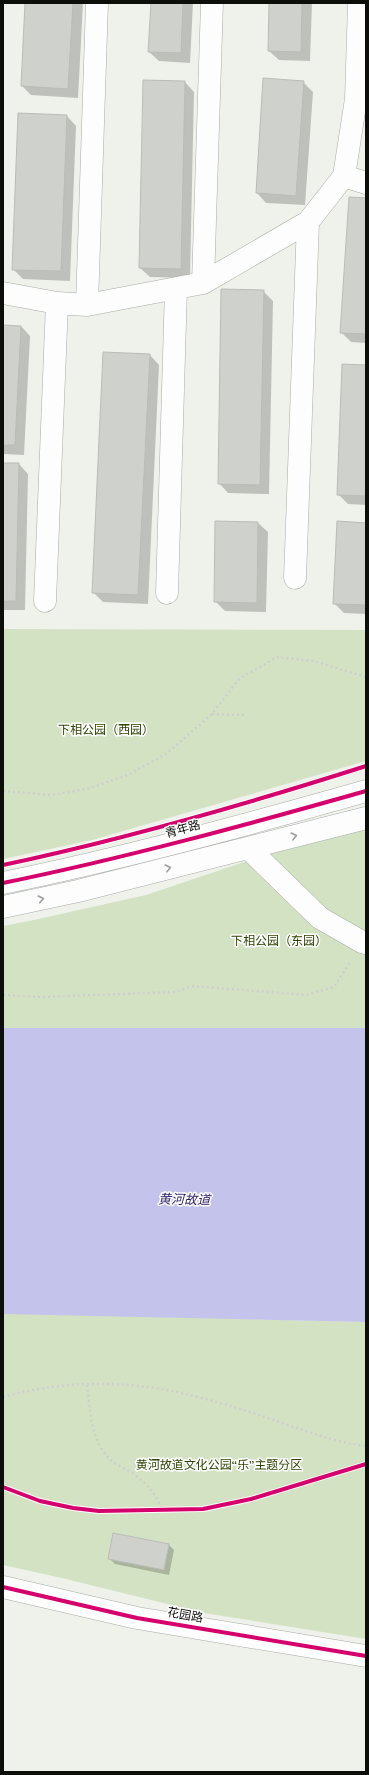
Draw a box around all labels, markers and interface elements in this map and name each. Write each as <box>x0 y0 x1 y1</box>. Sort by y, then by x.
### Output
park label: 下相公园（西园） <box>58 723 154 739</box>
street label: 青年路 <box>164 818 202 842</box>
one-way arrow <box>290 833 297 841</box>
one-way arrow <box>164 865 171 873</box>
one-way arrow <box>38 895 44 903</box>
park label: 下相公园（东园） <box>231 934 327 950</box>
water label: 黄河故道 <box>158 1193 212 1209</box>
park label: 黄河故道文化公园“乐”主题分区 <box>136 1458 302 1474</box>
street label: 花园路 <box>166 1605 204 1627</box>

